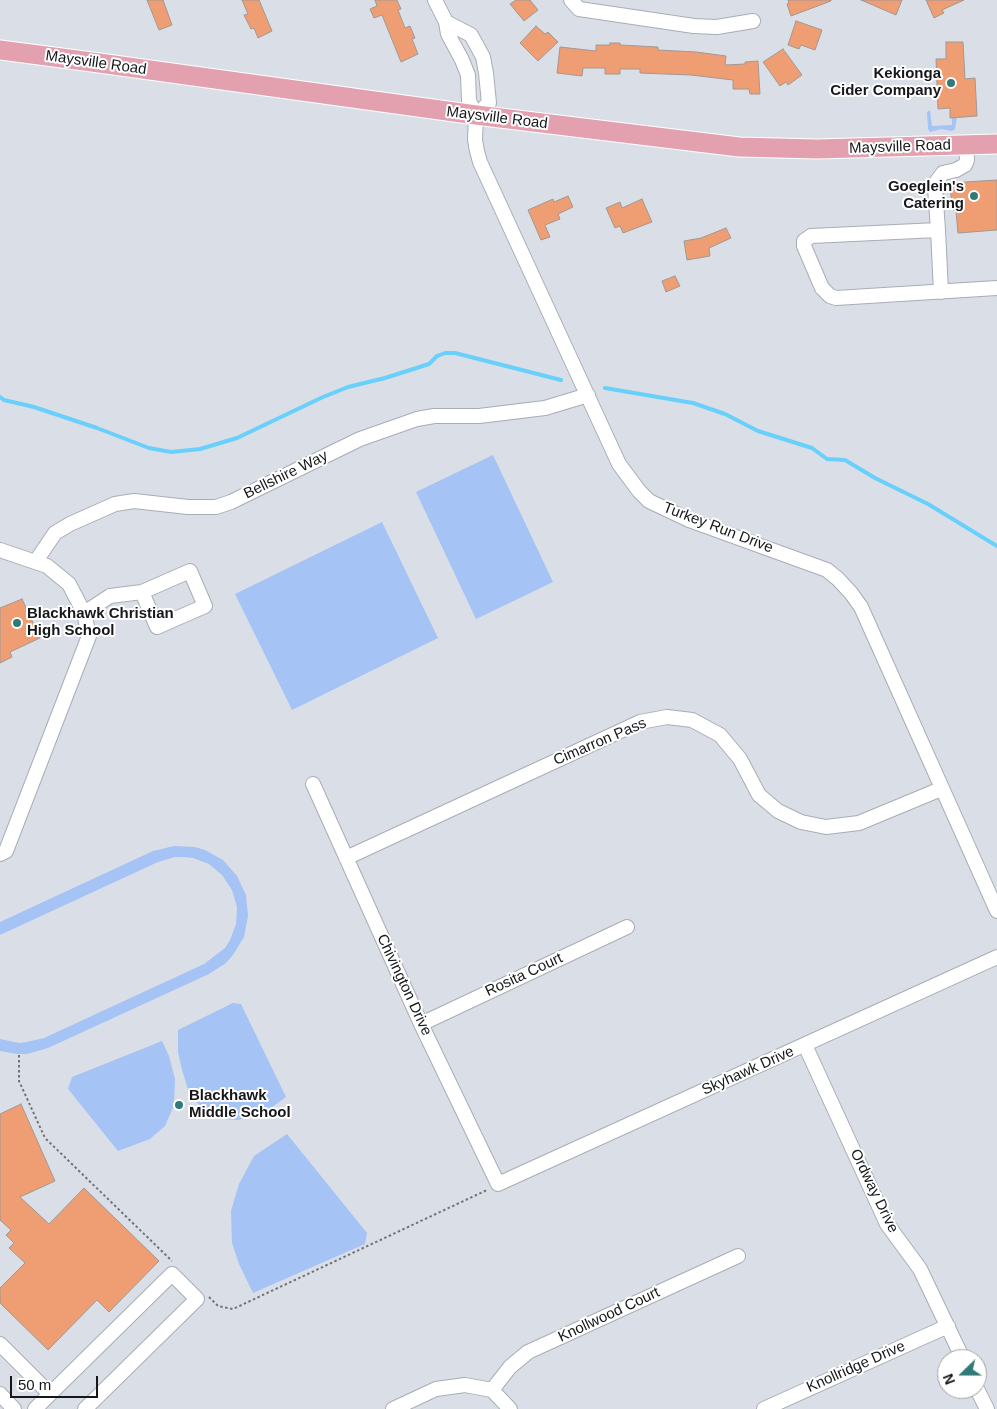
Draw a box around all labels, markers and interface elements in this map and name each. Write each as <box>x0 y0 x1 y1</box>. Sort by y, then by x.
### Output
street label: Maysville Road <box>44 47 148 79</box>
place label: Kekionga Cider Company <box>830 65 941 100</box>
marker: Kekionga Cider Company <box>945 77 957 89</box>
street label: Maysville Road <box>445 103 549 133</box>
street label: Maysville Road <box>849 136 951 158</box>
place label: Goeglein's Catering <box>888 178 964 213</box>
marker: Goeglein's Catering <box>968 190 980 202</box>
street label: Bellshire Way <box>241 447 331 503</box>
street label: Turkey Run Drive <box>661 499 775 557</box>
place label: Blackhawk Christian High School <box>27 605 174 640</box>
marker: Blackhawk Christian High School <box>11 617 23 629</box>
street label: Cimarron Pass <box>551 714 649 770</box>
street label: Chivington Drive <box>373 931 435 1039</box>
street label: Rosita Court <box>482 949 566 1001</box>
street label: Skyhawk Drive <box>699 1043 797 1099</box>
place label: Blackhawk Middle School <box>189 1087 291 1122</box>
marker: Blackhawk Middle School <box>173 1099 185 1111</box>
street label: Ordway Drive <box>846 1146 902 1236</box>
street label: Knollwood Court <box>555 1284 663 1346</box>
street label: Knollridge Drive <box>804 1337 908 1397</box>
north arrow <box>937 1349 987 1399</box>
scale bar <box>12 1366 100 1398</box>
text: N <box>940 1372 958 1387</box>
text: 50 m <box>18 1376 51 1393</box>

